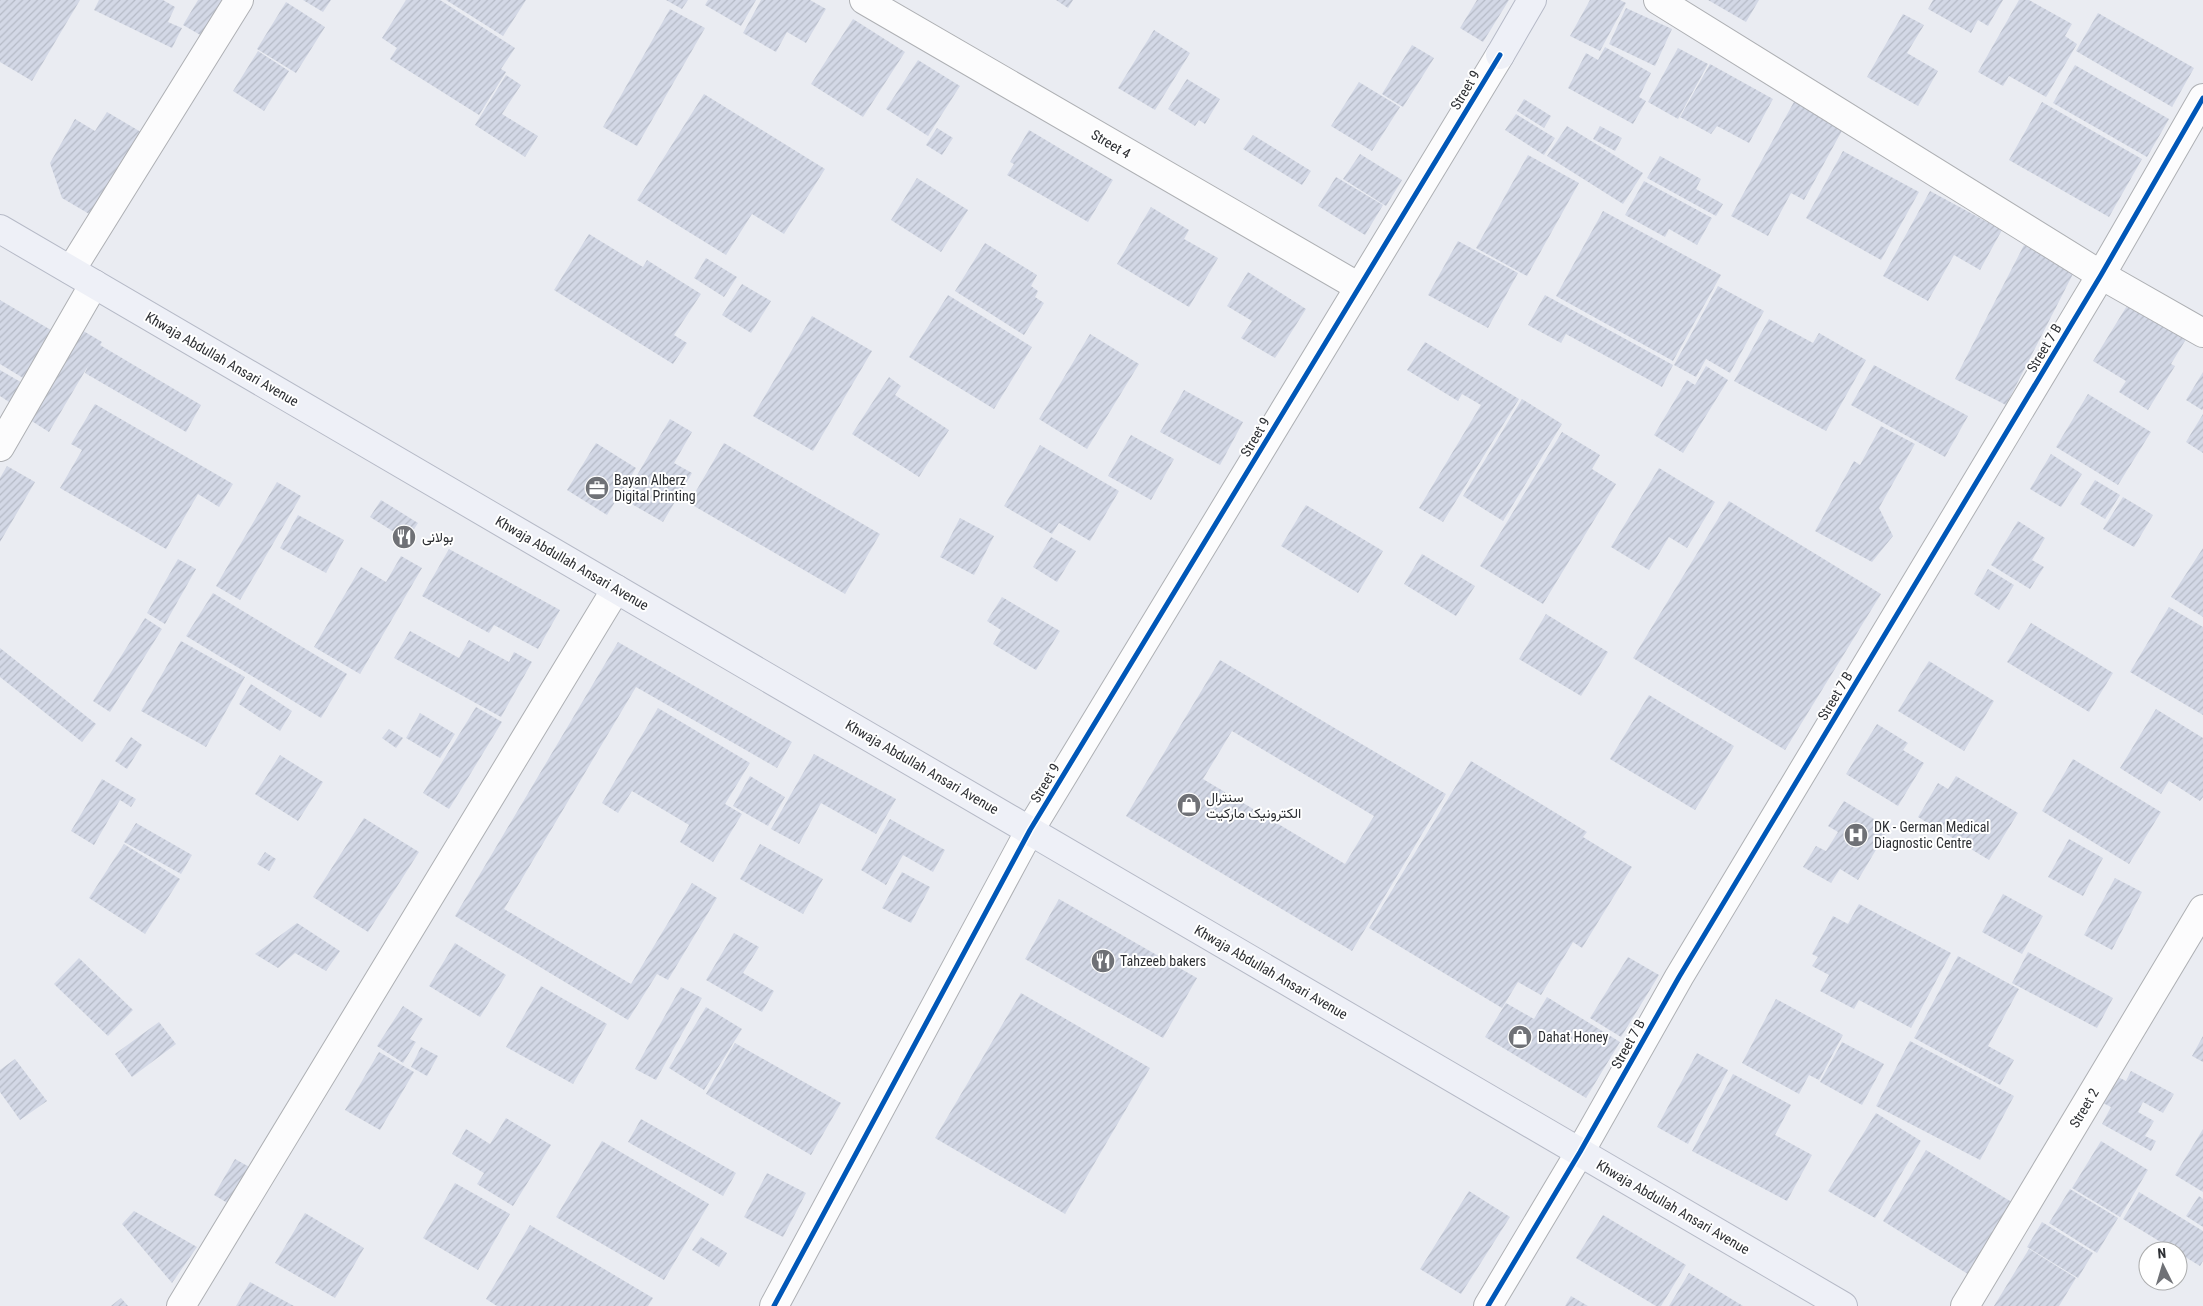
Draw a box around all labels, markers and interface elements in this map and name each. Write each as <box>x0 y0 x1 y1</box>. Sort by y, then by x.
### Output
street label: Street 9 <box>1447 67 1483 113</box>
street label: Street 4 <box>1088 126 1134 162</box>
street label: Khwaja Abdullah Ansari Avenue <box>143 309 302 410</box>
street label: Street 7 B <box>2023 321 2065 375</box>
street label: Street 9 <box>1237 414 1273 460</box>
place label: Bayan Alberz Digital Printing <box>614 472 696 504</box>
office icon: Bayan Alberz Digital Printing <box>584 475 610 501</box>
street label: Khwaja Abdullah Ansari Avenue <box>493 513 652 614</box>
restaurant icon: بولانی <box>391 524 417 550</box>
place label: بولانی <box>422 529 453 546</box>
street label: Street 7 B <box>1814 669 1856 723</box>
street label: Khwaja Abdullah Ansari Avenue <box>843 717 1002 818</box>
street label: Street 9 <box>1027 760 1063 806</box>
place label: سنترال الکترونیک مارکیت <box>1206 789 1301 822</box>
shop icon: سنترال الکترونیک مارکیت <box>1176 792 1202 818</box>
place label: DK - German Medical Diagnostic Centre <box>1874 819 1990 851</box>
hospital icon: DK - German Medical Diagnostic Centre <box>1843 822 1869 848</box>
street label: Khwaja Abdullah Ansari Avenue <box>1192 922 1351 1023</box>
restaurant icon: Tahzeeb bakers <box>1090 948 1116 974</box>
place label: Tahzeeb bakers <box>1120 953 1206 969</box>
street label: Street 7 B <box>1608 1017 1648 1071</box>
shop icon: Dahat Honey <box>1507 1024 1533 1050</box>
place label: Dahat Honey <box>1538 1029 1608 1045</box>
street label: Street 2 <box>2066 1085 2102 1131</box>
street label: Khwaja Abdullah Ansari Avenue <box>1594 1157 1753 1258</box>
north arrow <box>2138 1241 2188 1291</box>
text: N <box>2157 1245 2167 1261</box>

